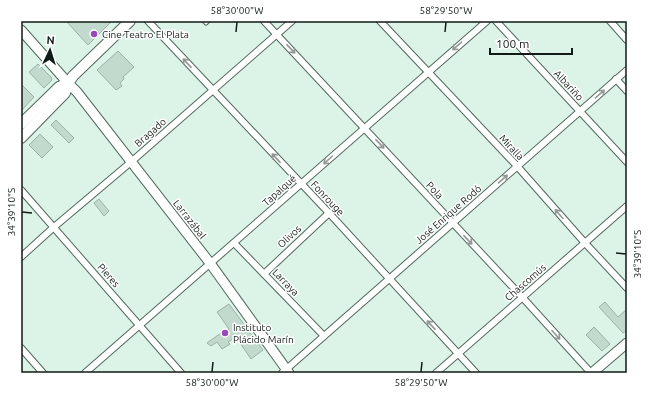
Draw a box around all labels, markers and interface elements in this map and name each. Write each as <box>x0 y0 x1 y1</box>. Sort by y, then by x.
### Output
text: 58°30'00"W <box>211 5 263 16</box>
text: 58°29'50"W <box>420 5 472 16</box>
marker: Cine Teatro El Plata <box>89 29 99 39</box>
place label: Cine Teatro El Plata <box>102 29 189 40</box>
north arrow <box>30 30 70 70</box>
scale bar <box>490 30 572 56</box>
text: N <box>46 34 55 46</box>
text: 100 m <box>496 37 529 50</box>
one-way arrow <box>452 42 463 51</box>
one-way arrow <box>286 44 296 54</box>
one-way arrow <box>182 58 192 68</box>
street label: Albariño <box>552 68 586 103</box>
one-way arrow <box>595 89 606 98</box>
street label: Bragado <box>132 116 168 149</box>
street label: Miralla <box>497 132 526 162</box>
one-way arrow <box>375 139 384 150</box>
one-way arrow <box>272 153 281 163</box>
one-way arrow <box>323 155 333 164</box>
street label: Tapalqué <box>260 173 298 208</box>
one-way arrow <box>497 175 508 184</box>
street label: Fonrouge <box>309 179 346 218</box>
street label: Pola <box>424 179 445 201</box>
street label: José Enrique Rodó <box>413 183 484 246</box>
text: 34°39'10"S <box>6 188 17 236</box>
street label: Larrazábal <box>171 198 208 241</box>
one-way arrow <box>555 209 564 219</box>
street label: Olivos <box>275 223 303 250</box>
text: 34°39'10"S <box>632 230 643 278</box>
one-way arrow <box>463 235 473 245</box>
street label: Pieres <box>95 261 122 289</box>
street label: Chascomús <box>503 262 548 303</box>
street label: Larraya <box>270 267 301 298</box>
one-way arrow <box>427 319 436 330</box>
place label: Instituto Plácido Marín <box>233 322 294 345</box>
marker: Instituto Plácido Marín <box>220 328 230 338</box>
one-way arrow <box>552 330 561 340</box>
text: 58°30'00"W <box>186 377 238 388</box>
text: 58°29'50"W <box>395 377 447 388</box>

